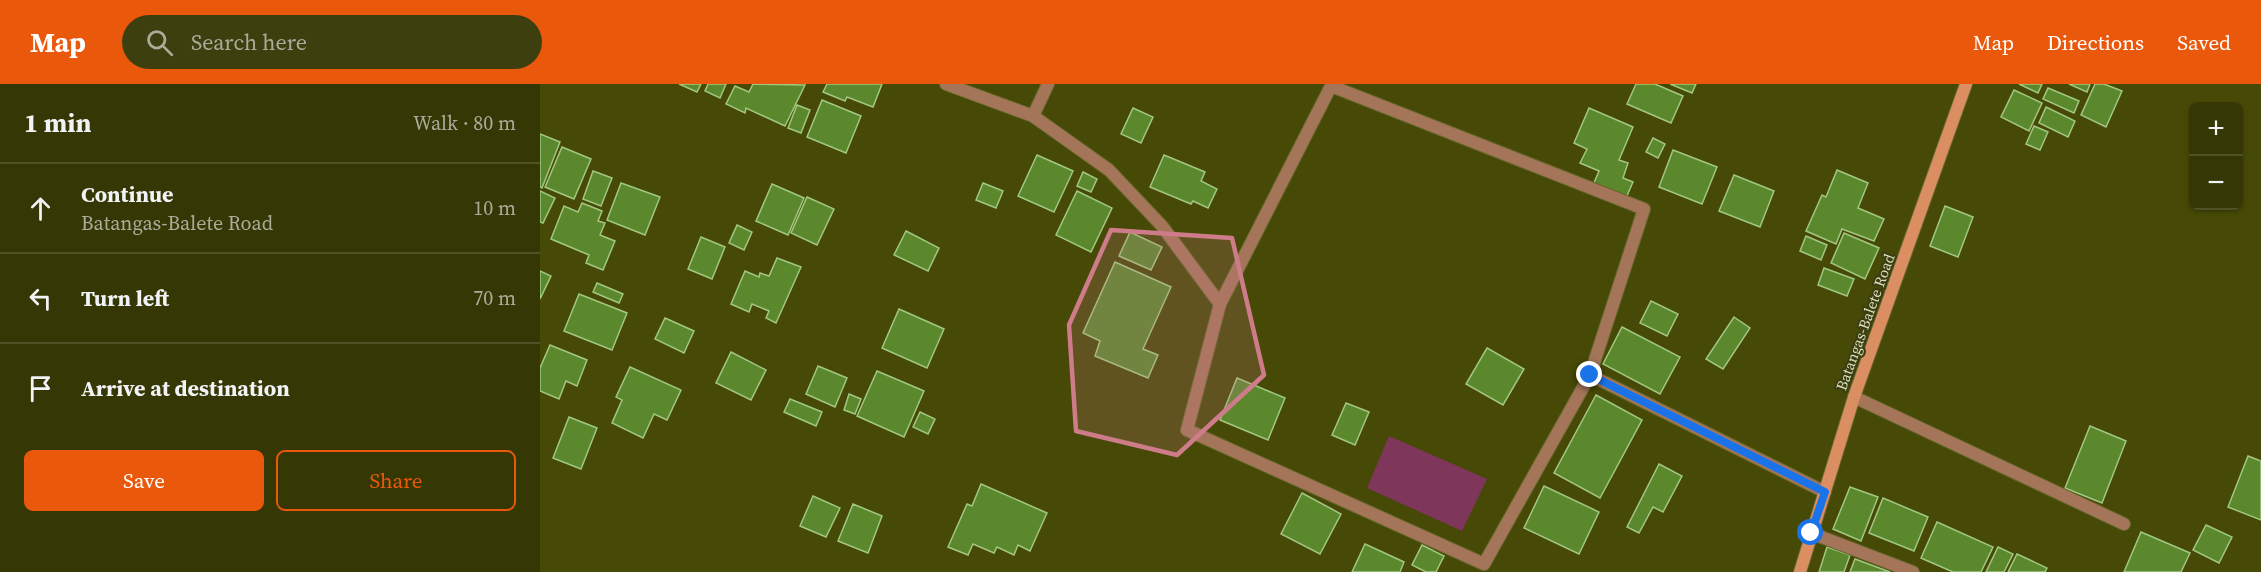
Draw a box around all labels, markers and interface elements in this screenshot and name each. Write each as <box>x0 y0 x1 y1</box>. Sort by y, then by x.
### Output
search box <box>122 15 542 69</box>
text: Map <box>30 23 86 61</box>
icon: search <box>143 26 176 59</box>
text: Search here <box>191 27 307 57</box>
text: Map <box>1973 28 2014 57</box>
text: Directions <box>2047 28 2144 57</box>
text: Saved <box>2177 28 2231 57</box>
map controls <box>2189 102 2243 210</box>
button: + <box>2189 102 2243 156</box>
text: 1 min <box>24 105 91 141</box>
text: Walk · 80 m <box>413 109 516 137</box>
button: − <box>2189 156 2243 210</box>
text: Continue <box>81 179 174 209</box>
icon: ahead <box>24 192 57 225</box>
text: 10 m <box>473 194 516 222</box>
text: Batangas-Balete Road <box>81 209 273 237</box>
street label: Batangas-Balete Road <box>1830 250 1900 393</box>
icon: left <box>24 282 57 315</box>
text: Turn left <box>81 283 169 313</box>
text: 70 m <box>473 284 516 312</box>
route end <box>1576 361 1602 387</box>
icon: arrive <box>24 372 57 405</box>
text: Arrive at destination <box>81 373 290 403</box>
button: Save <box>24 450 264 511</box>
button: Share <box>276 450 516 511</box>
route start <box>1797 519 1823 545</box>

